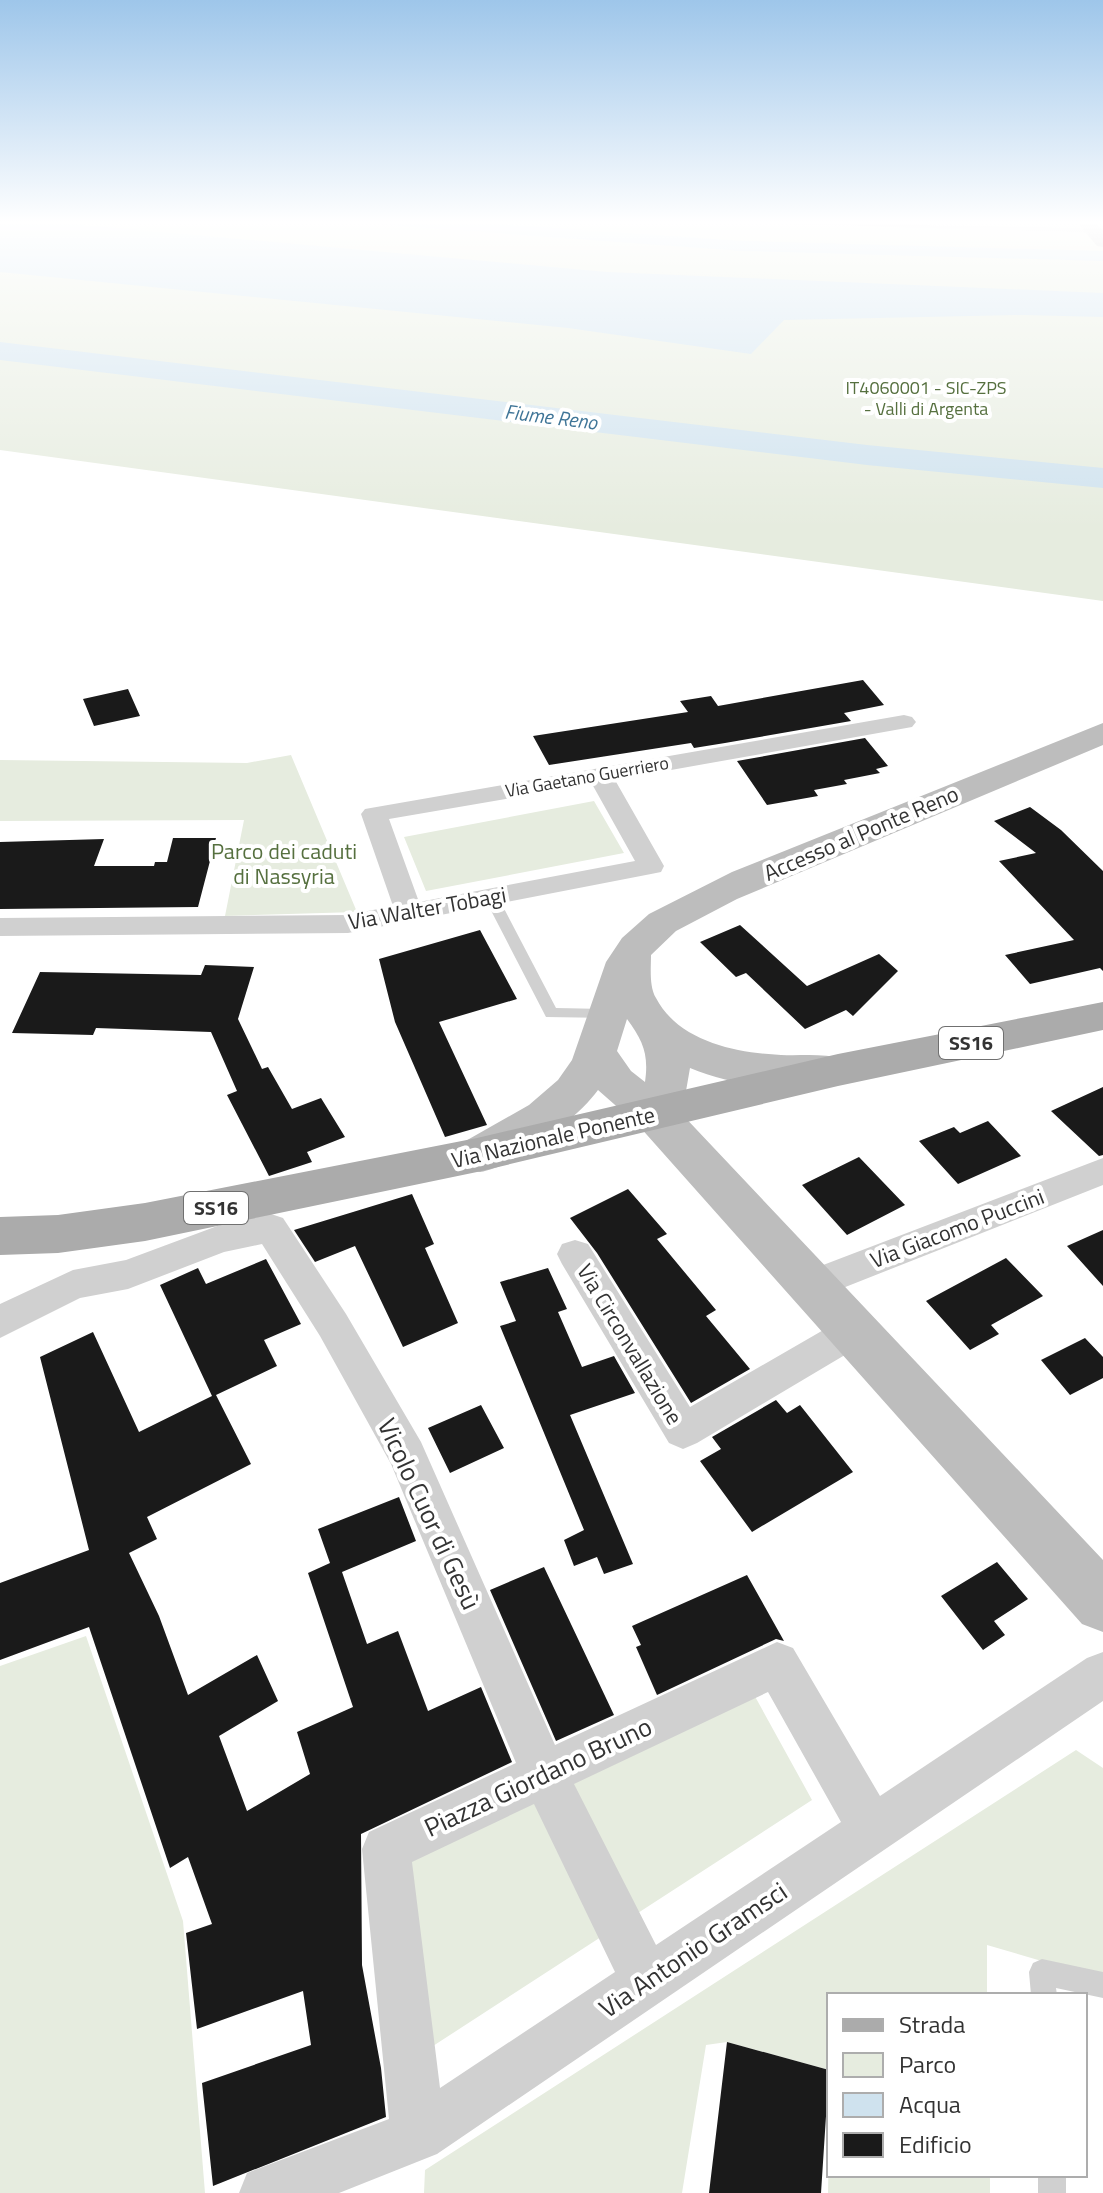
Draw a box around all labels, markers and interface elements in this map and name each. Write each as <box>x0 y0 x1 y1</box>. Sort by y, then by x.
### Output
park label: IT4060001 - SIC-ZPS - Valli di Argenta <box>845 374 1007 422</box>
water label: Fiume Reno <box>503 395 600 438</box>
street label: Via Gaetano Guerriero <box>503 749 671 804</box>
street label: Accesso al Ponte Reno <box>758 777 964 889</box>
park label: Parco dei caduti di Nassyria <box>211 834 357 893</box>
street label: Via Walter Tobagi <box>345 877 509 939</box>
road number: SS16 <box>939 1027 1003 1059</box>
street label: Via Nazionale Ponente <box>448 1097 658 1177</box>
street label: Via Giacomo Puccini <box>865 1179 1049 1277</box>
road number: SS16 <box>184 1192 248 1224</box>
street label: Via Circonvallazione <box>568 1257 692 1431</box>
street label: Vicolo Cuor di Gesù <box>368 1412 491 1616</box>
street label: Piazza Giordano Bruno <box>417 1707 658 1846</box>
street label: Via Antonio Gramsci <box>591 1872 795 2027</box>
legend <box>827 1993 1087 2177</box>
text: Strada <box>899 2006 965 2042</box>
text: Parco <box>899 2046 956 2082</box>
text: Acqua <box>899 2086 961 2122</box>
text: Edificio <box>899 2126 972 2162</box>

